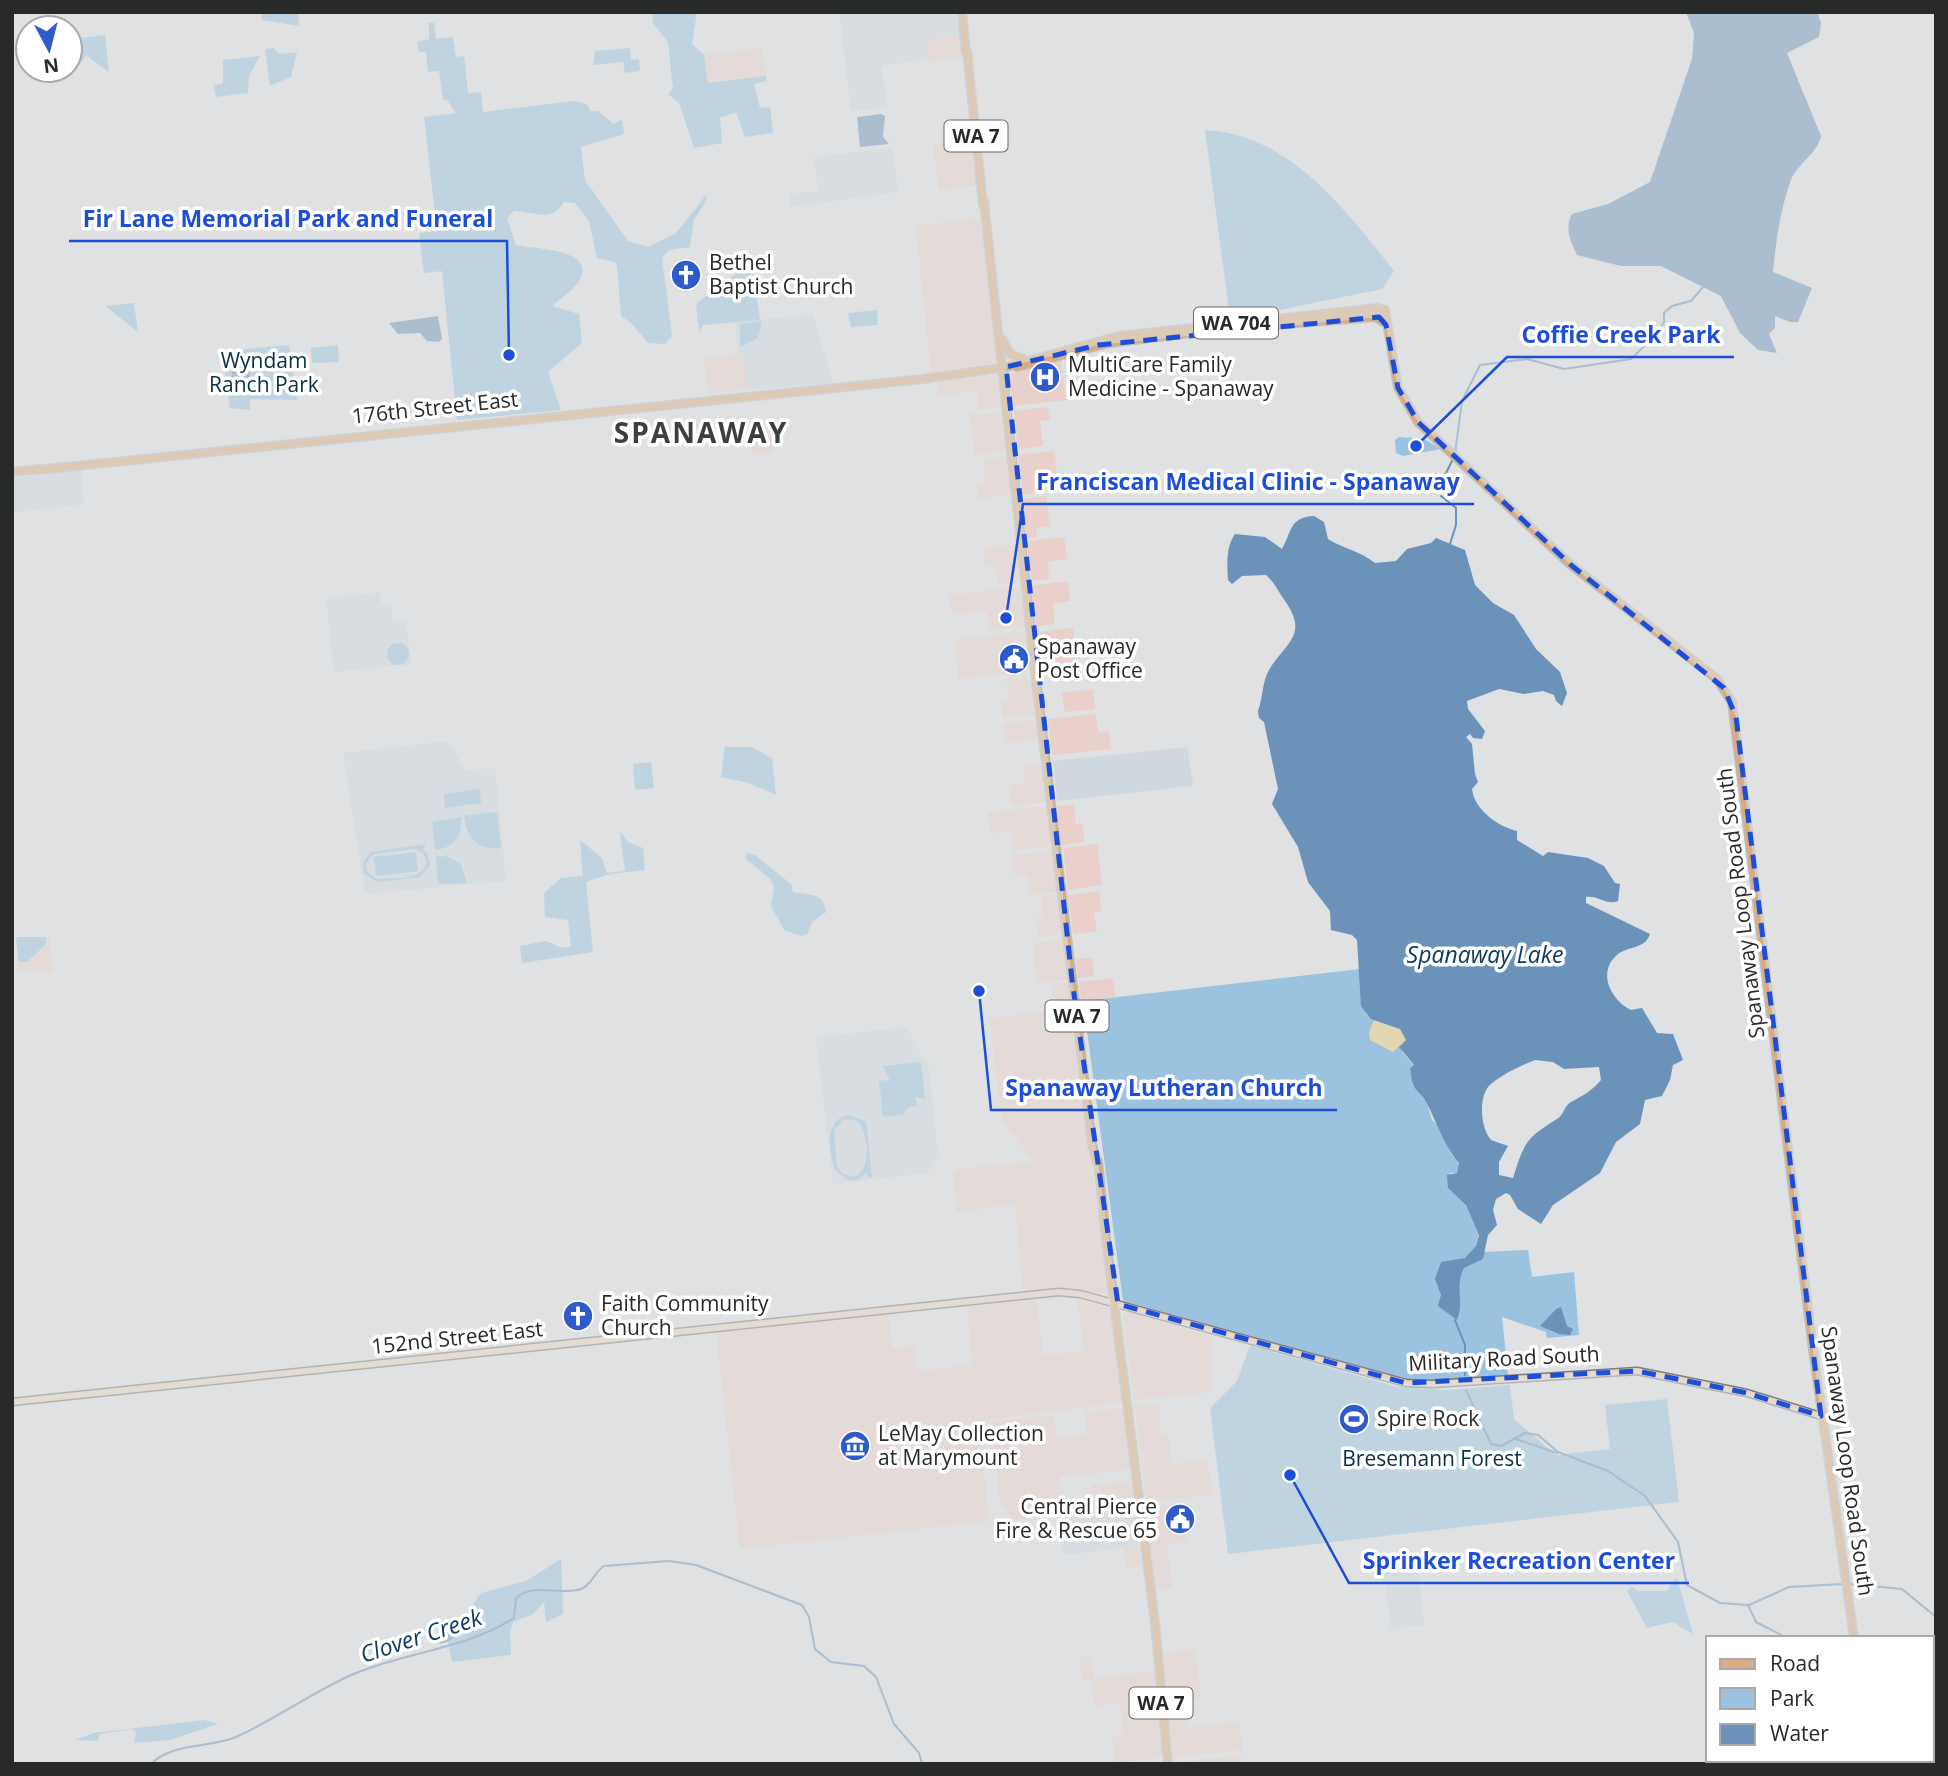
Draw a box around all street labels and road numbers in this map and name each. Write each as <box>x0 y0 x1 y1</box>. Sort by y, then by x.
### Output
road number: WA 7 <box>944 120 1007 152</box>
road number: WA 704 <box>1194 308 1278 338</box>
street label: 176th Street East <box>350 384 519 430</box>
street label: Spanaway Loop Road South <box>1710 766 1770 1040</box>
road number: WA 7 <box>1046 1000 1108 1032</box>
street label: 152nd Street East <box>370 1314 544 1360</box>
street label: Spanaway Loop Road South <box>1815 1324 1881 1597</box>
street label: Military Road South <box>1408 1339 1600 1377</box>
road number: WA 7 <box>1130 1688 1192 1718</box>

